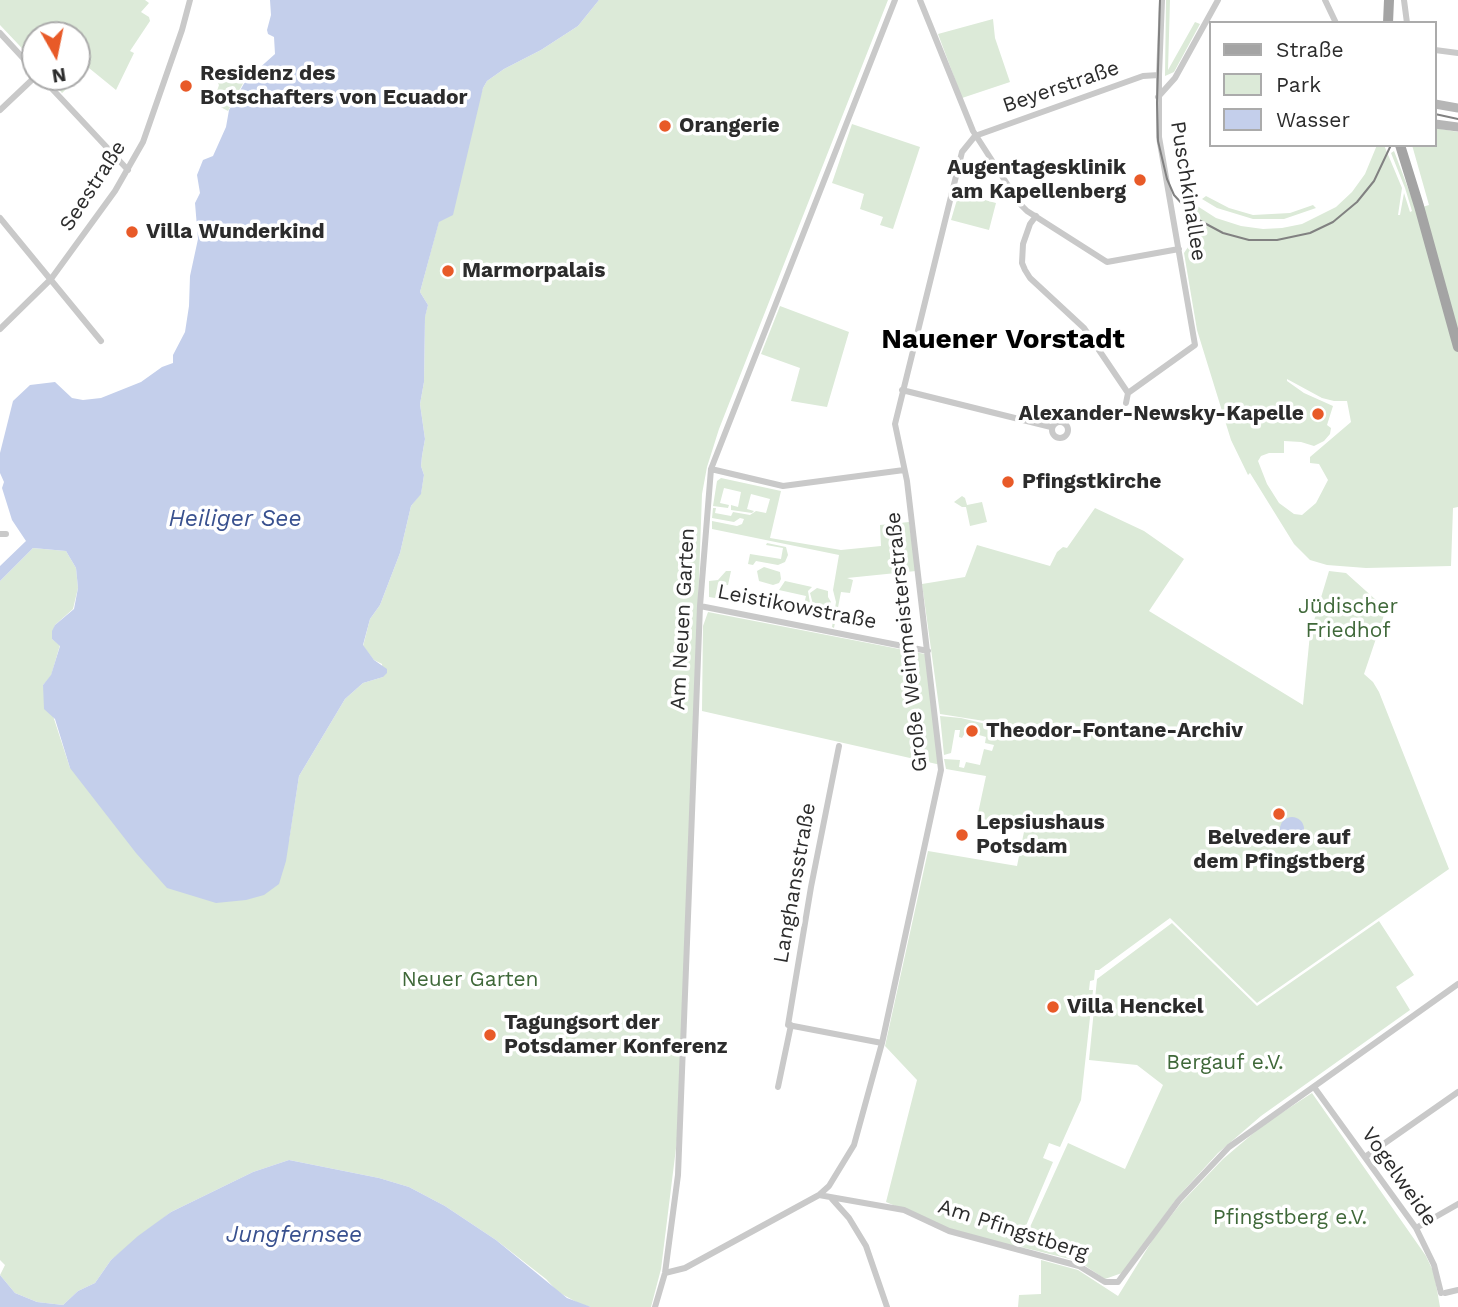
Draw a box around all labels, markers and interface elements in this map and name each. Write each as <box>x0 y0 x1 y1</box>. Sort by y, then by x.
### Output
north arrow <box>21 21 91 91</box>
legend <box>1210 21 1437 147</box>
text: Straße <box>1276 37 1344 62</box>
street label: Beyerstraße <box>999 55 1123 119</box>
place label: Residenz des Botschafters von Ecuador <box>200 61 468 111</box>
text: N <box>50 63 68 88</box>
text: Park <box>1276 72 1321 97</box>
marker: Residenz des Botschafters von Ecuador <box>178 78 194 94</box>
text: Wasser <box>1276 107 1350 132</box>
place label: Orangerie <box>679 113 780 139</box>
marker: Orangerie <box>657 118 673 134</box>
street label: Puschkinallee <box>1165 119 1211 263</box>
street label: Seestraße <box>54 136 132 236</box>
place label: Augentagesklinik am Kapellenberg <box>947 155 1126 205</box>
marker: Augentagesklinik am Kapellenberg <box>1132 172 1148 188</box>
place label: Villa Wunderkind <box>146 219 325 245</box>
marker: Villa Wunderkind <box>124 224 140 240</box>
place label: Marmorpalais <box>462 258 605 284</box>
marker: Marmorpalais <box>440 263 456 279</box>
district label: Nauener Vorstadt <box>881 323 1125 357</box>
place label: Alexander-Newsky-Kapelle <box>1019 401 1304 427</box>
marker: Alexander-Newsky-Kapelle <box>1310 406 1326 422</box>
place label: Pfingstkirche <box>1022 469 1161 495</box>
marker: Pfingstkirche <box>1000 474 1016 490</box>
water label: Heiliger See <box>168 505 302 533</box>
street label: Große Weinmeisterstraße <box>881 511 933 773</box>
street label: Am Neuen Garten <box>666 527 700 711</box>
street label: Leistikowstraße <box>715 579 879 635</box>
park label: Jüdischer Friedhof <box>1298 594 1398 644</box>
place label: Theodor-Fontane-Archiv <box>986 718 1243 744</box>
marker: Theodor-Fontane-Archiv <box>964 723 980 739</box>
street label: Langhansstraße <box>768 801 822 965</box>
marker: Belvedere auf dem Pfingstberg <box>1271 806 1287 822</box>
place label: Lepsiushaus Potsdam <box>976 810 1105 860</box>
place label: Belvedere auf dem Pfingstberg <box>1193 825 1365 875</box>
marker: Lepsiushaus Potsdam <box>954 827 970 843</box>
park label: Neuer Garten <box>401 967 539 993</box>
place label: Villa Henckel <box>1067 994 1204 1020</box>
marker: Villa Henckel <box>1045 999 1061 1015</box>
place label: Tagungsort der Potsdamer Konferenz <box>504 1010 728 1060</box>
marker: Tagungsort der Potsdamer Konferenz <box>482 1027 498 1043</box>
park label: Bergauf e.V. <box>1166 1050 1284 1076</box>
street label: Vogelweide <box>1356 1123 1442 1231</box>
street label: Am Pfingstberg <box>935 1194 1091 1266</box>
park label: Pfingstberg e.V. <box>1213 1205 1367 1231</box>
water label: Jungfernsee <box>226 1221 362 1249</box>

